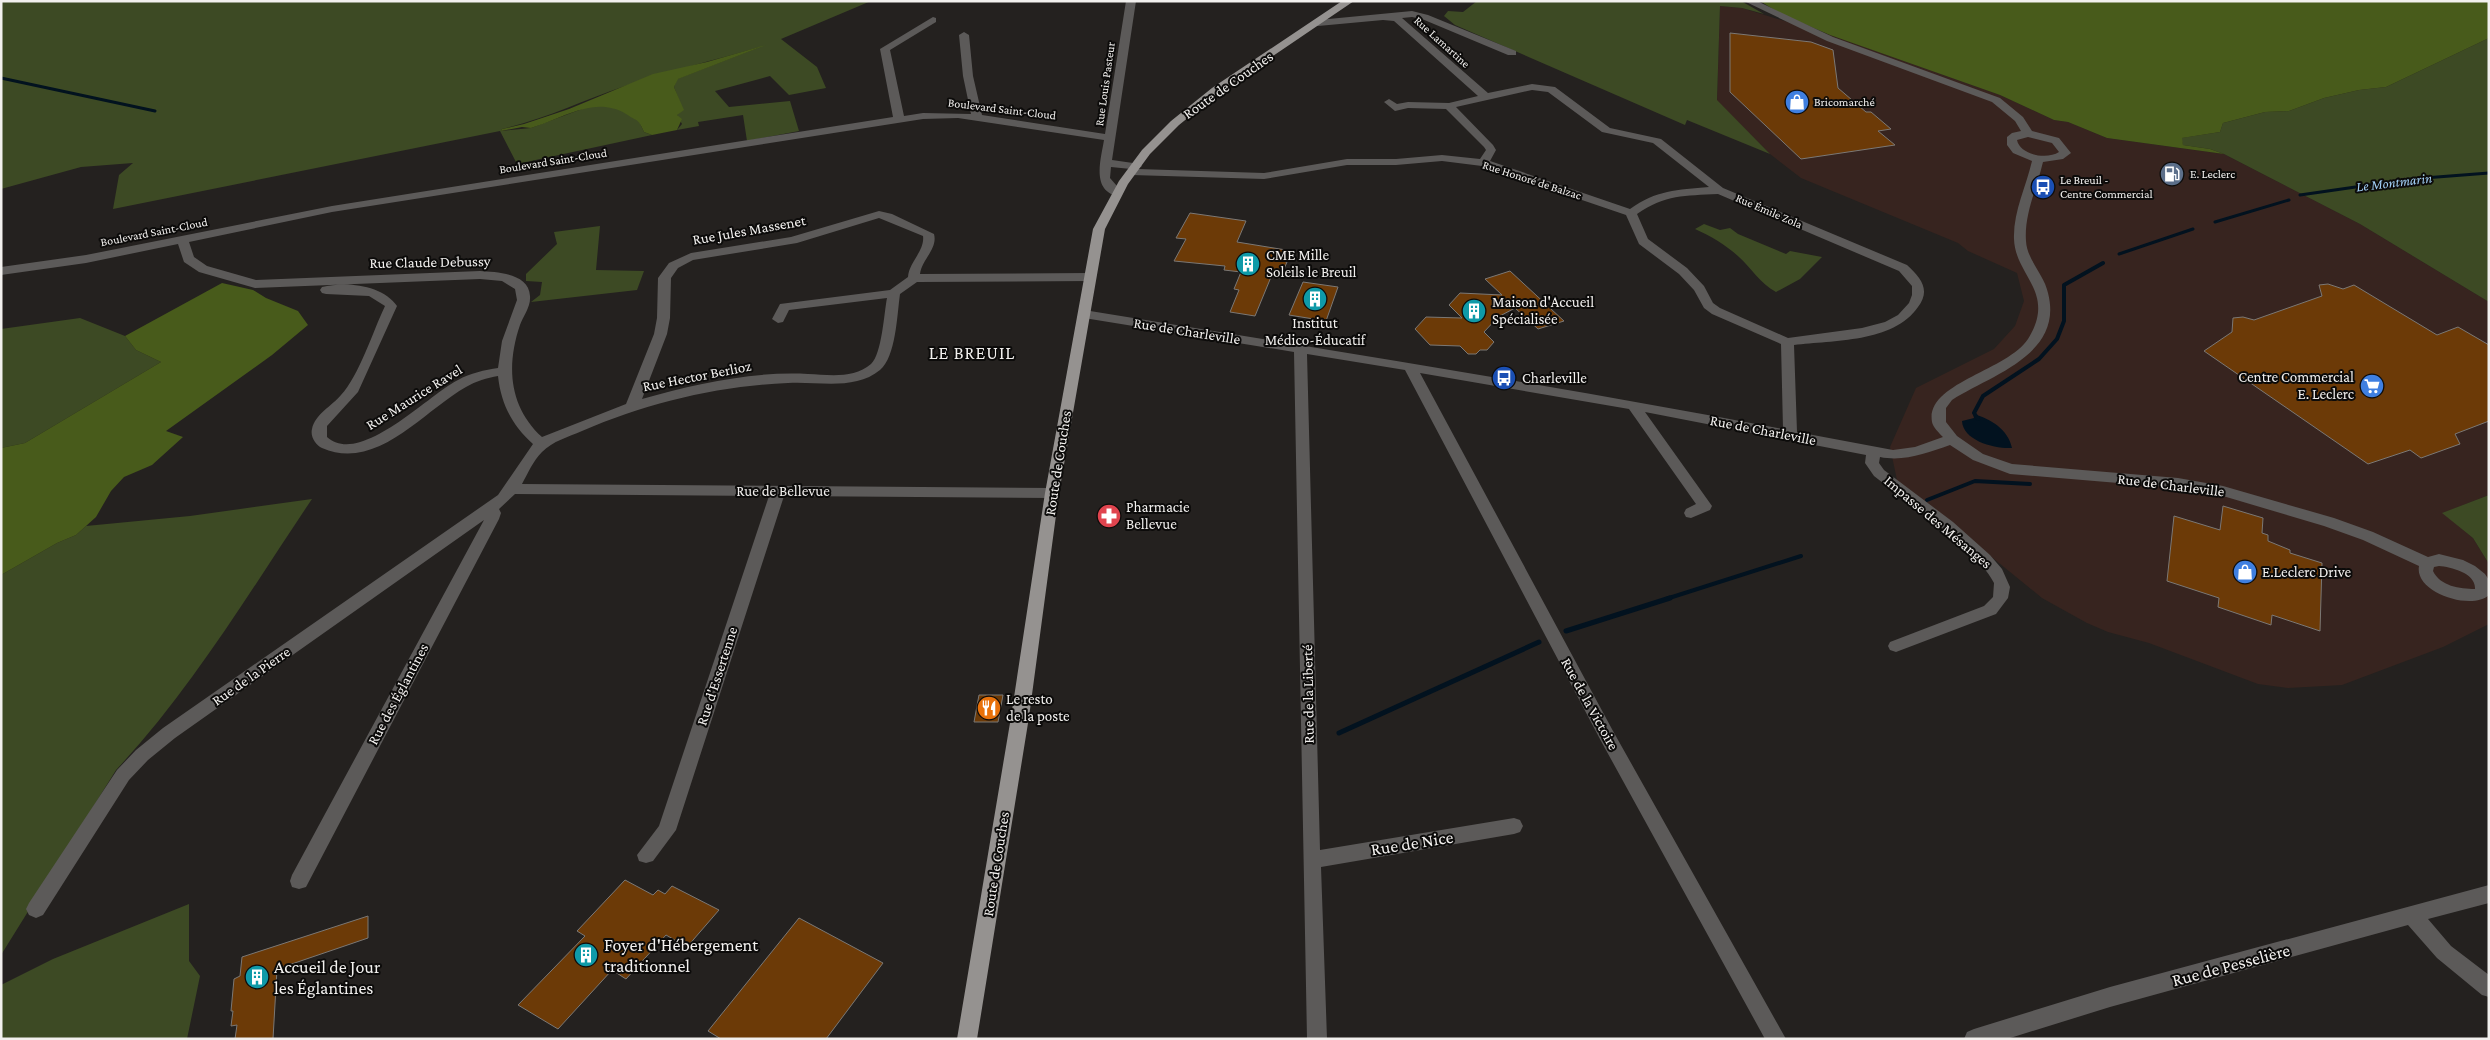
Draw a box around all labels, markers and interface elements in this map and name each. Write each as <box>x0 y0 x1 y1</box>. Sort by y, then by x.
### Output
street label: Rue Lamartine <box>1411 13 1473 71</box>
street label: Rue Louis Pasteur <box>1092 40 1118 127</box>
street label: Route de Couches <box>1180 48 1276 122</box>
shop icon: Bricomarché <box>1784 89 1810 115</box>
street label: Boulevard Saint-Cloud <box>947 95 1058 123</box>
place label: Bricomarché <box>1814 95 1875 109</box>
street label: Boulevard Saint-Cloud <box>498 145 609 176</box>
street label: Rue Honoré de Balzac <box>1481 157 1583 203</box>
fuel station icon: E. Leclerc <box>2159 161 2185 187</box>
place label: E. Leclerc <box>2190 167 2235 181</box>
water label: Le Montmarin <box>2355 169 2433 195</box>
place label: Le Breuil - Centre Commercial <box>2060 173 2153 201</box>
bus stop icon: Le Breuil - Centre Commercial <box>2030 174 2056 200</box>
street label: Rue Émile Zola <box>1733 191 1805 232</box>
street label: Rue Jules Massenet <box>691 212 808 249</box>
street label: Boulevard Saint-Cloud <box>99 215 209 249</box>
place label: CME Mille Soleils le Breuil <box>1266 247 1357 280</box>
building icon: CME Mille Soleils le Breuil <box>1235 251 1261 277</box>
street label: Rue Claude Debussy <box>369 253 491 272</box>
building icon: Institut Médico-Éducatif <box>1302 286 1328 312</box>
place label: Maison d'Accueil Spécialisée <box>1492 294 1594 328</box>
building icon: Maison d'Accueil Spécialisée <box>1461 298 1487 324</box>
street label: Rue de Charleville <box>1133 315 1242 347</box>
place label: Institut Médico-Éducatif <box>1265 315 1367 348</box>
district label: LE BREUIL <box>929 343 1015 363</box>
street label: Rue Hector Berlioz <box>641 358 753 394</box>
street label: Rue Maurice Ravel <box>363 361 465 433</box>
bus stop icon: Charleville <box>1491 365 1517 391</box>
place label: Centre Commercial E. Leclerc <box>2238 369 2355 402</box>
place label: Charleville <box>1522 370 1587 386</box>
supermarket icon: Centre Commercial E. Leclerc <box>2359 373 2385 399</box>
street label: Route de Couches <box>1042 409 1074 517</box>
street label: Rue de Charleville <box>1709 412 1818 448</box>
street label: Rue de Charleville <box>2117 470 2226 500</box>
street label: Impasse des Mésanges <box>1880 472 1995 572</box>
street label: Rue de Bellevue <box>736 483 830 499</box>
place label: Pharmacie Bellevue <box>1126 499 1190 532</box>
pharmacy icon: Pharmacie Bellevue <box>1096 503 1122 529</box>
shop icon: E.Leclerc Drive <box>2232 559 2258 585</box>
place label: E.Leclerc Drive <box>2262 564 2351 580</box>
street label: Rue d'Essertenne <box>694 624 741 727</box>
street label: Rue des Églantines <box>365 641 432 748</box>
street label: Rue de la Pierre <box>209 643 293 709</box>
street label: Rue de la Liberté <box>1299 644 1317 744</box>
street label: Rue de la Victoire <box>1558 655 1622 753</box>
place label: Le resto de la poste <box>1006 691 1070 725</box>
restaurant icon: Le resto de la poste <box>976 695 1002 721</box>
street label: Route de Couches <box>980 810 1012 918</box>
street label: Rue de Nice <box>1369 827 1455 859</box>
place label: Foyer d'Hébergement traditionnel <box>604 935 759 976</box>
street label: Rue de Pesselière <box>2170 940 2292 990</box>
building icon: Foyer d'Hébergement traditionnel <box>573 942 599 968</box>
place label: Accueil de Jour les Églantines <box>274 957 381 998</box>
building icon: Accueil de Jour les Églantines <box>244 964 270 990</box>

